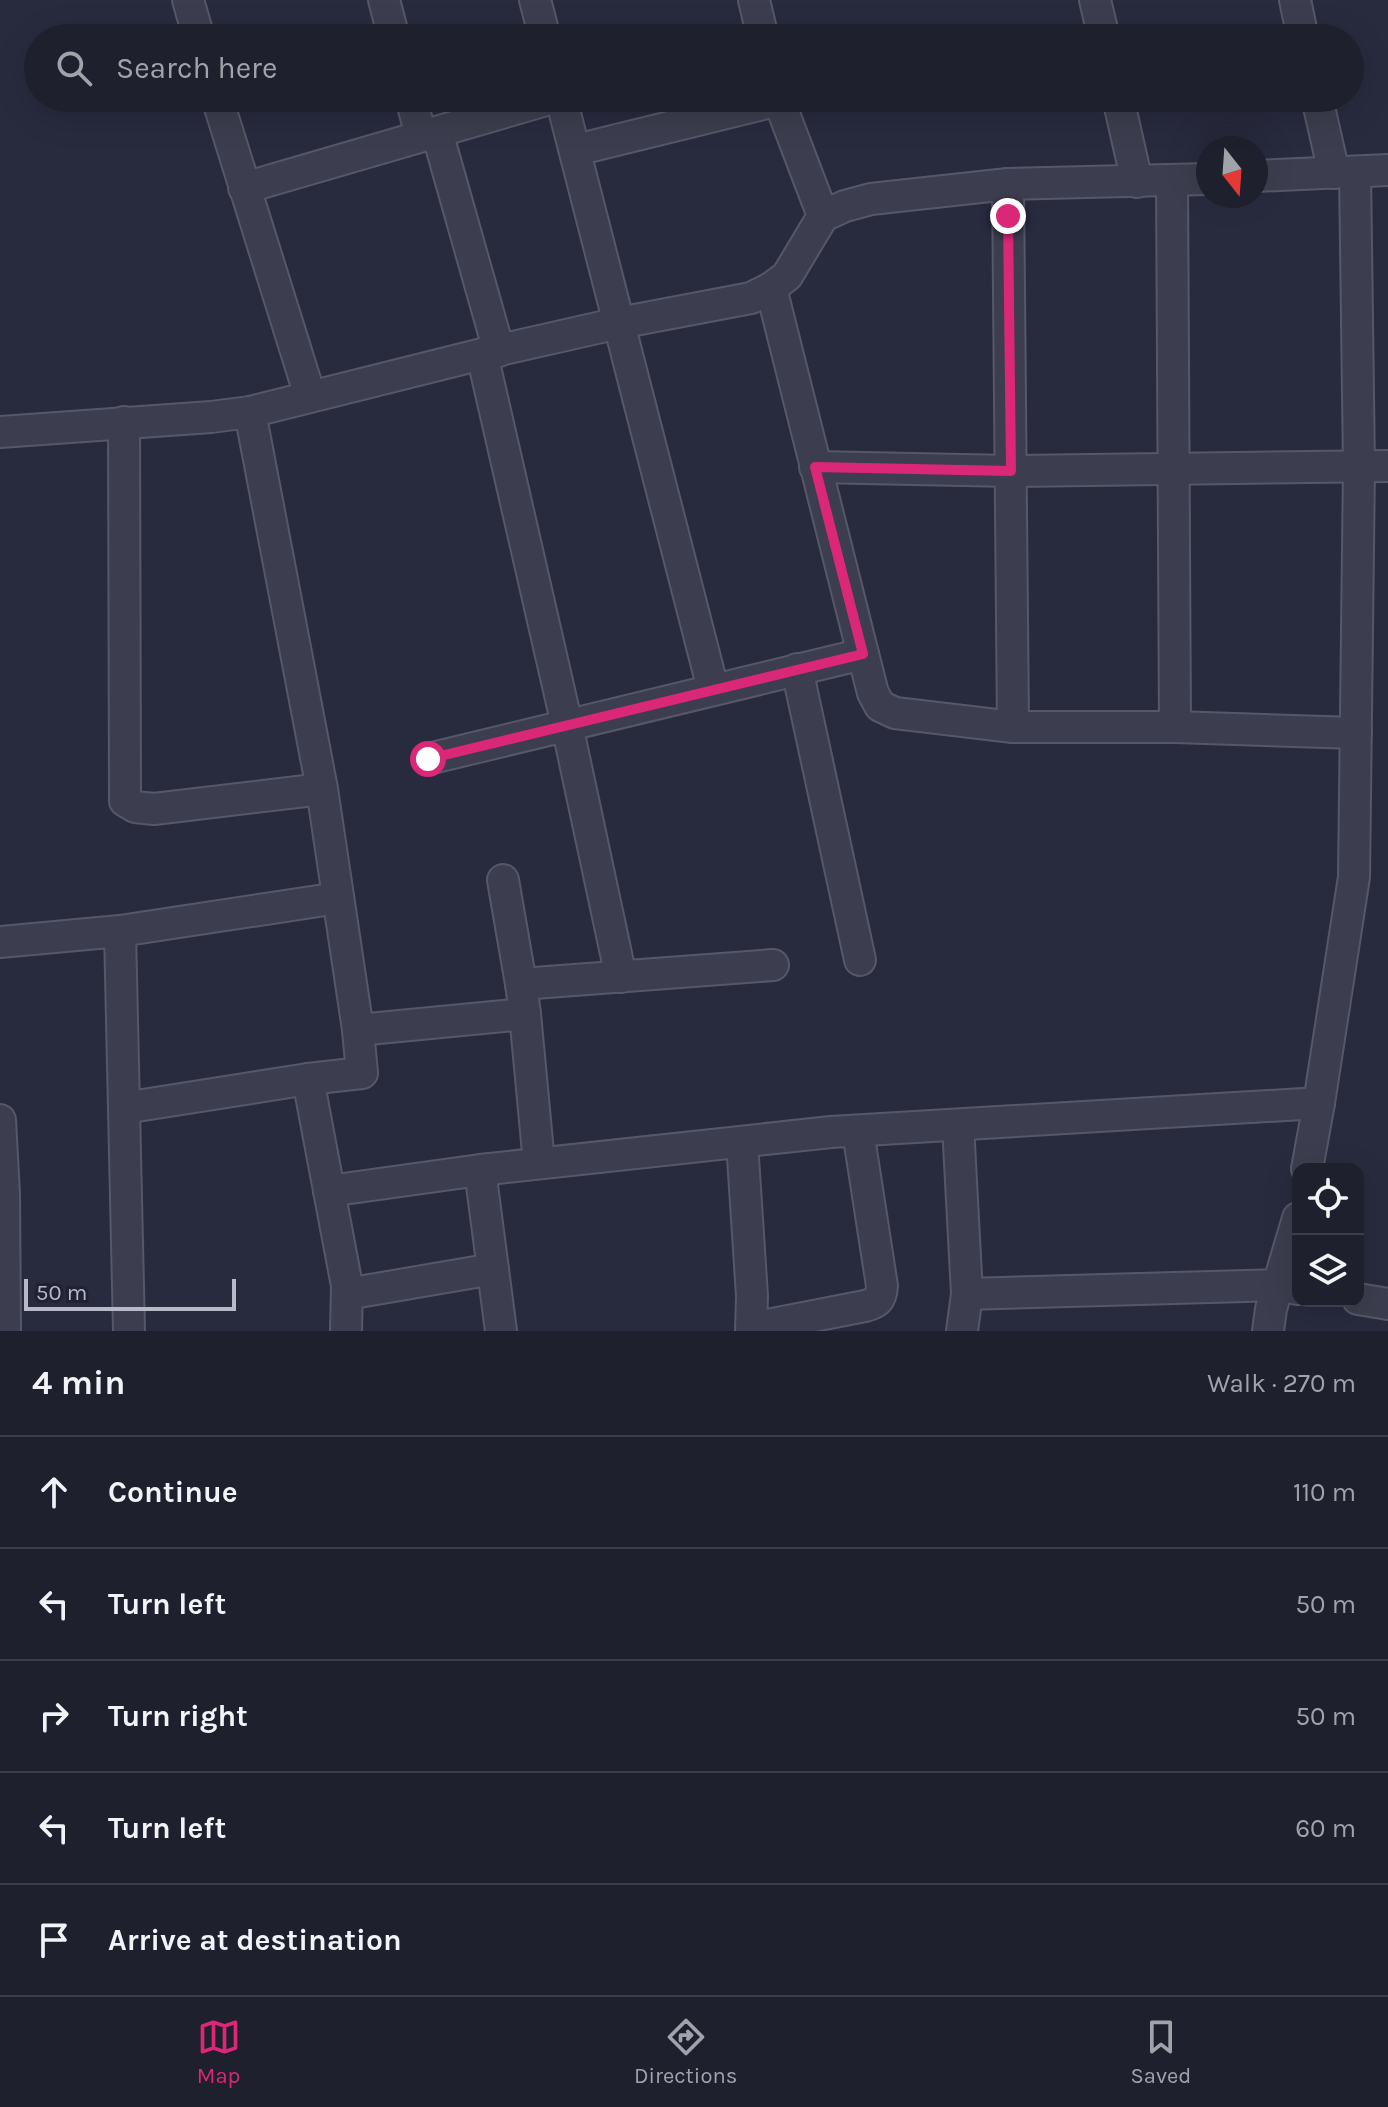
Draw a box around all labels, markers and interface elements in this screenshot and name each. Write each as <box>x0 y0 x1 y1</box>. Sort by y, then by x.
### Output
search box <box>24 24 1364 112</box>
icon: search <box>52 46 96 90</box>
text: Search here <box>116 50 277 86</box>
north arrow <box>1196 136 1268 208</box>
route end <box>990 198 1026 234</box>
route start <box>410 741 446 777</box>
map controls <box>1292 1163 1364 1307</box>
button: locate <box>1292 1163 1364 1235</box>
button: layers <box>1292 1235 1364 1307</box>
scale bar <box>24 1275 236 1311</box>
text: 50 m <box>36 1280 87 1306</box>
text: 4 min <box>32 1363 125 1403</box>
text: Walk · 270 m <box>1207 1368 1356 1399</box>
icon: ahead <box>32 1470 76 1514</box>
text: Continue <box>108 1474 238 1510</box>
text: 110 m <box>1293 1477 1356 1508</box>
icon: left <box>32 1582 76 1626</box>
text: Turn left <box>108 1586 226 1622</box>
text: 50 m <box>1295 1589 1356 1620</box>
icon: right <box>32 1694 76 1738</box>
text: Turn right <box>108 1698 248 1734</box>
text: 50 m <box>1295 1701 1356 1732</box>
icon: left <box>32 1806 76 1850</box>
text: Turn left <box>108 1810 226 1846</box>
text: 60 m <box>1295 1813 1356 1844</box>
icon: arrive <box>32 1918 76 1962</box>
text: Arrive at destination <box>108 1922 402 1958</box>
tab: Map <box>197 2015 241 2089</box>
tab: Directions <box>634 2015 737 2089</box>
tab: Saved <box>1131 2015 1191 2089</box>

